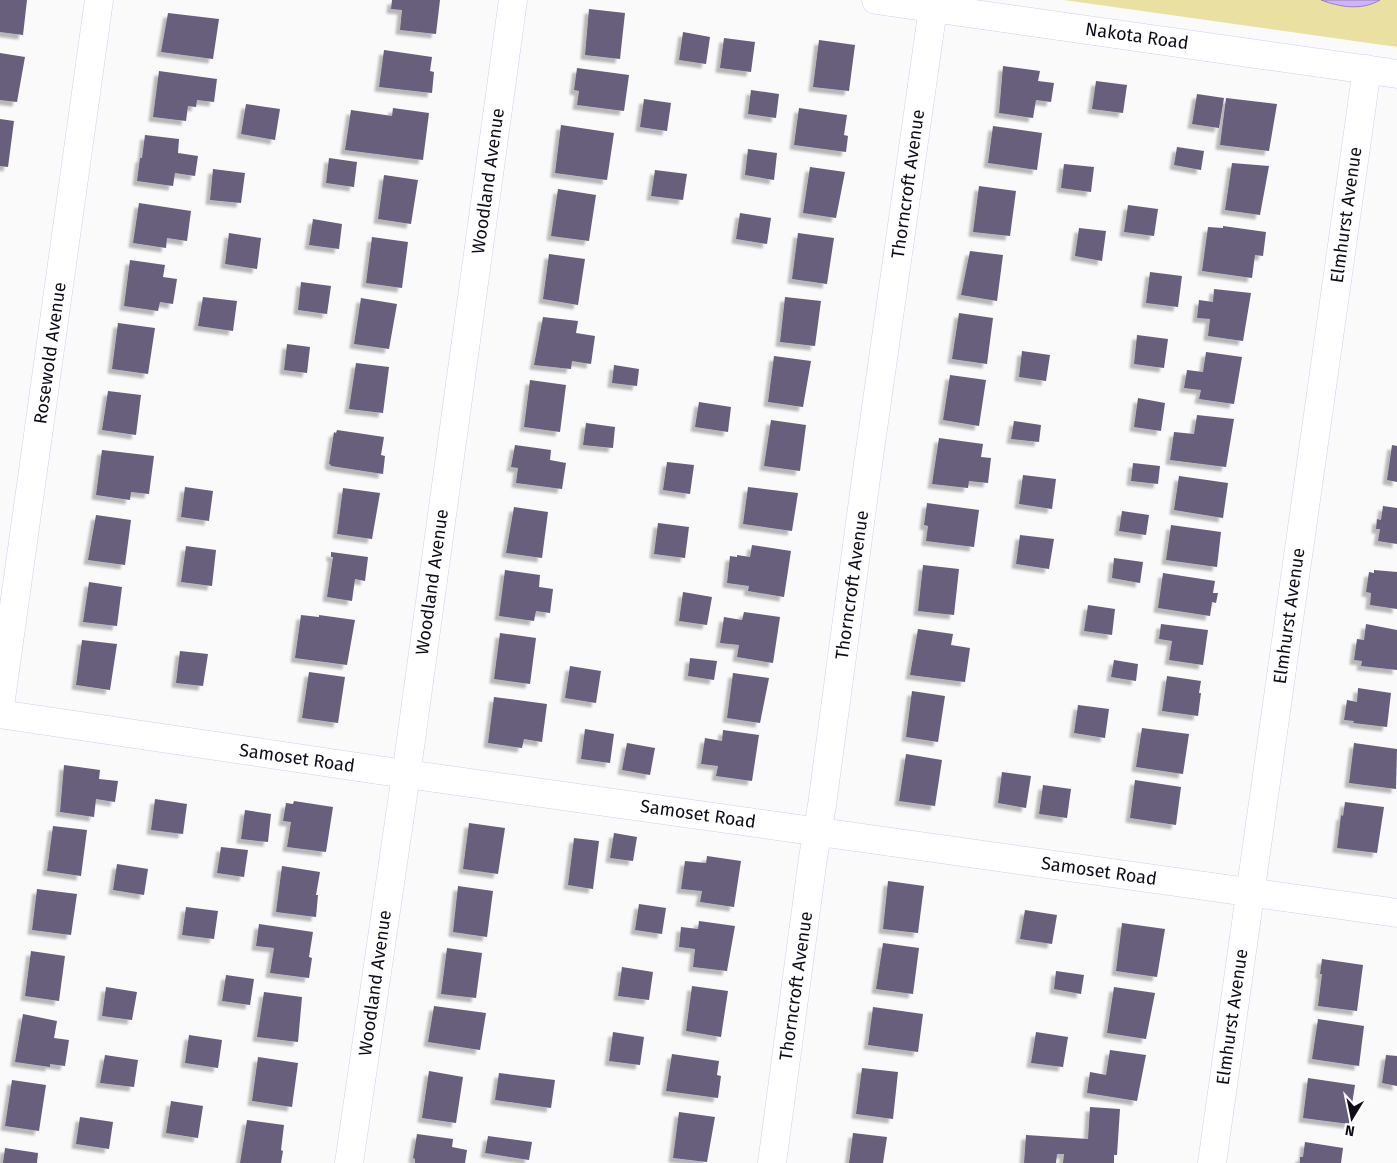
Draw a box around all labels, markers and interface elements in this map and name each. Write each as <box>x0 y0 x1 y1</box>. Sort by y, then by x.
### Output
street label: Nakota Road <box>1084 18 1190 54</box>
street label: Woodland Avenue <box>467 107 509 255</box>
street label: Thorncroft Avenue <box>887 108 929 260</box>
street label: Elmhurst Avenue <box>1326 145 1366 285</box>
street label: Rosewold Avenue <box>29 281 71 425</box>
street label: Woodland Avenue <box>411 508 453 656</box>
street label: Thorncroft Avenue <box>831 509 873 661</box>
street label: Elmhurst Avenue <box>1269 546 1309 686</box>
street label: Samoset Road <box>238 739 356 777</box>
street label: Samoset Road <box>639 795 757 833</box>
street label: Samoset Road <box>1040 852 1158 890</box>
street label: Woodland Avenue <box>354 909 396 1057</box>
street label: Thorncroft Avenue <box>775 910 817 1062</box>
street label: Elmhurst Avenue <box>1212 947 1252 1087</box>
north arrow <box>1327 1093 1377 1143</box>
text: N <box>1344 1121 1356 1139</box>

